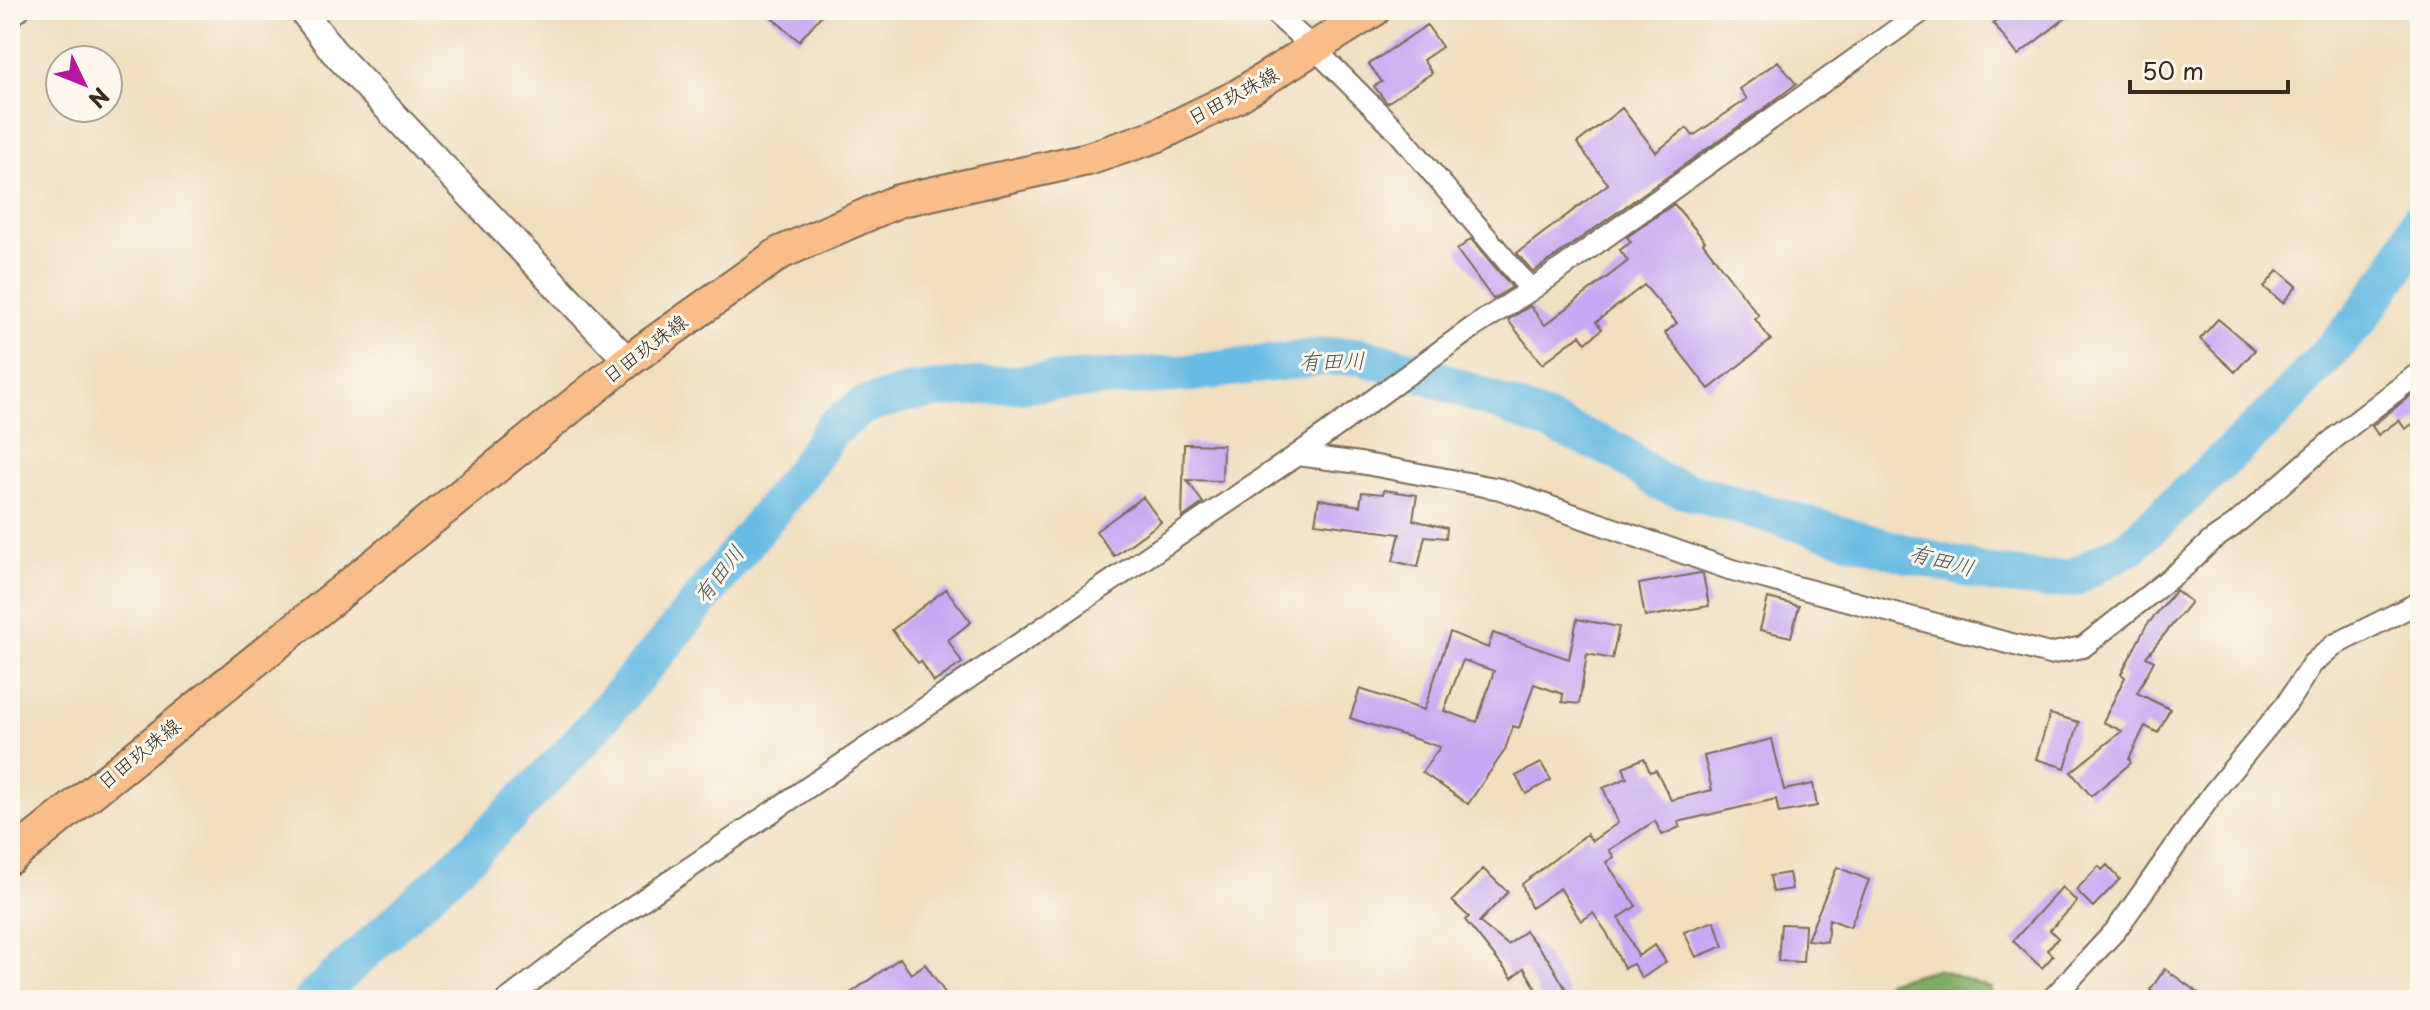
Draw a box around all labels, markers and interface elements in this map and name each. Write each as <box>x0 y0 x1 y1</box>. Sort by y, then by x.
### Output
north arrow <box>44 44 124 124</box>
scale bar <box>2130 44 2288 94</box>
text: 50 m <box>2142 52 2204 88</box>
street label: 日田玖珠線 <box>1181 58 1284 132</box>
text: N <box>82 81 118 116</box>
street label: 日田玖珠線 <box>595 306 693 390</box>
water label: 有田川 <box>1299 342 1365 377</box>
water label: 有田川 <box>1906 534 1979 583</box>
water label: 有田川 <box>684 537 751 609</box>
street label: 日田玖珠線 <box>90 710 187 796</box>

